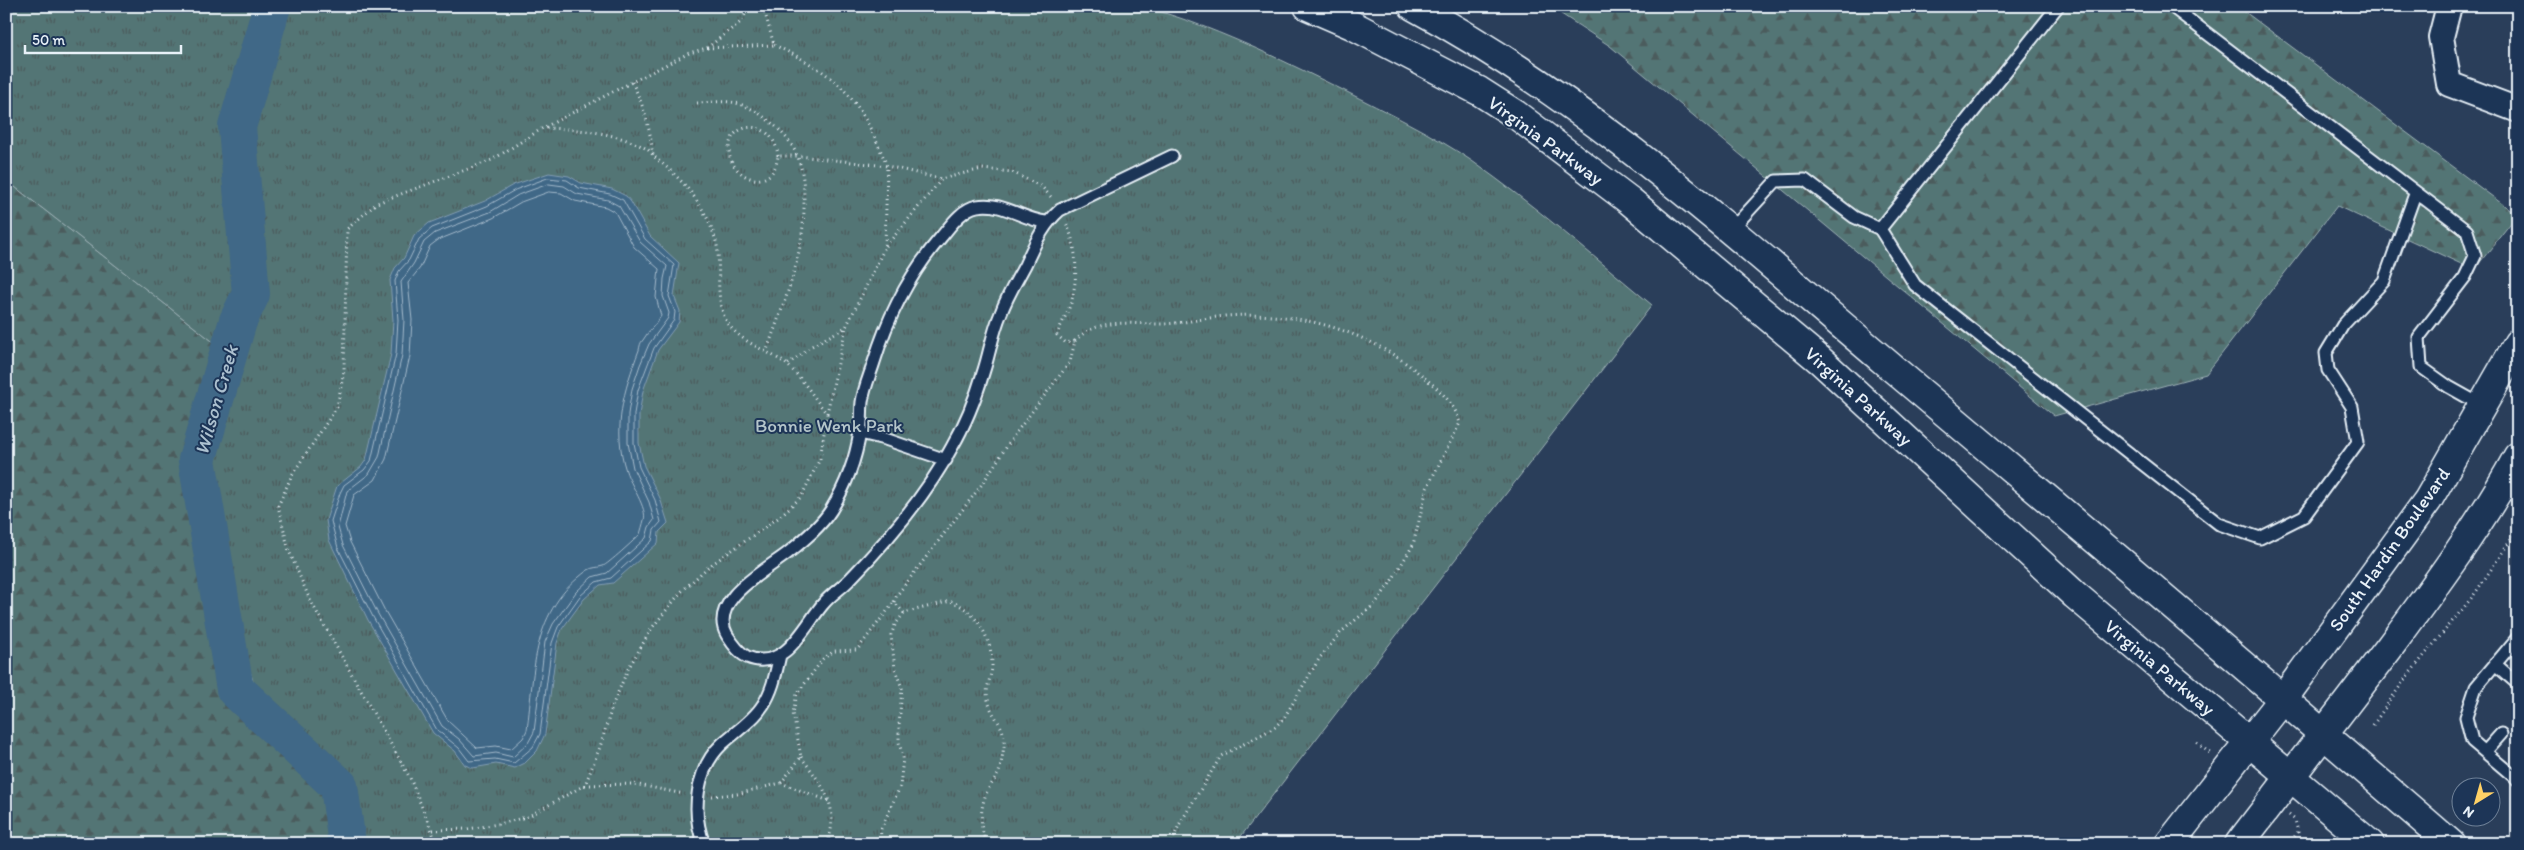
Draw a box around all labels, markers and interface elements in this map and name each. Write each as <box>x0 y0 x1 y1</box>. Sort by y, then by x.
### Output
scale bar <box>25 22 181 54</box>
text: 50 m <box>32 31 65 49</box>
street label: Virginia Parkway <box>1484 91 1608 190</box>
water label: Wilson Creek <box>189 341 244 458</box>
street label: Virginia Parkway <box>1800 342 1917 451</box>
park label: Bonnie Wenk Park <box>755 414 903 437</box>
street label: South Hardin Boulevard <box>2324 462 2455 636</box>
street label: Virginia Parkway <box>2100 615 2220 720</box>
north arrow <box>2452 778 2502 828</box>
text: N <box>2460 802 2477 822</box>

